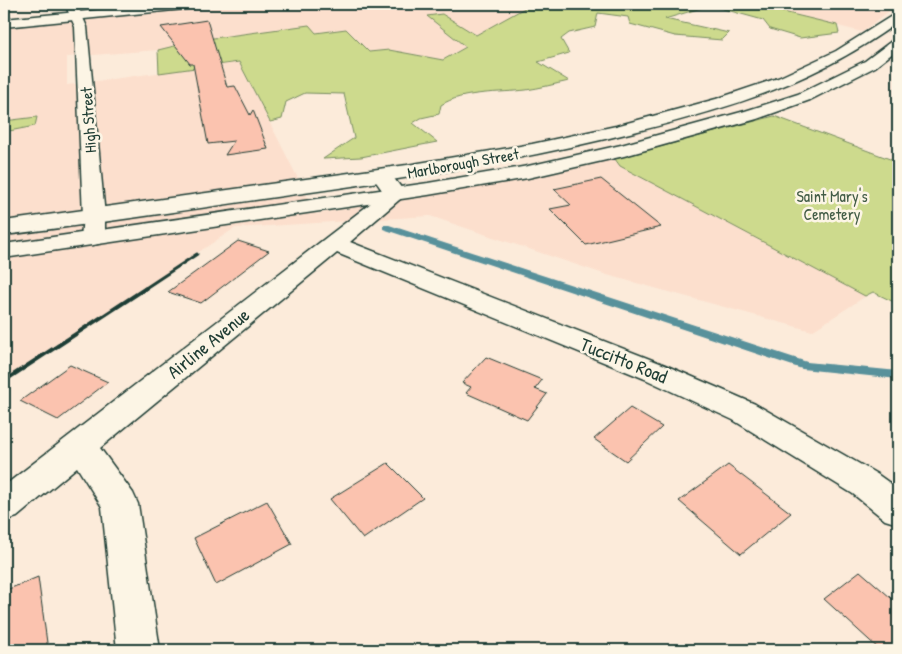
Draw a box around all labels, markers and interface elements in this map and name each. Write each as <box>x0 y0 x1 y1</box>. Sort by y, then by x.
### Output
street label: High Street <box>75 86 101 154</box>
street label: Marlborough Street <box>405 142 521 184</box>
park label: Saint Mary's Cemetery <box>796 185 868 225</box>
street label: Airline Avenue <box>161 302 255 384</box>
street label: Tuccitto Road <box>577 331 672 389</box>

